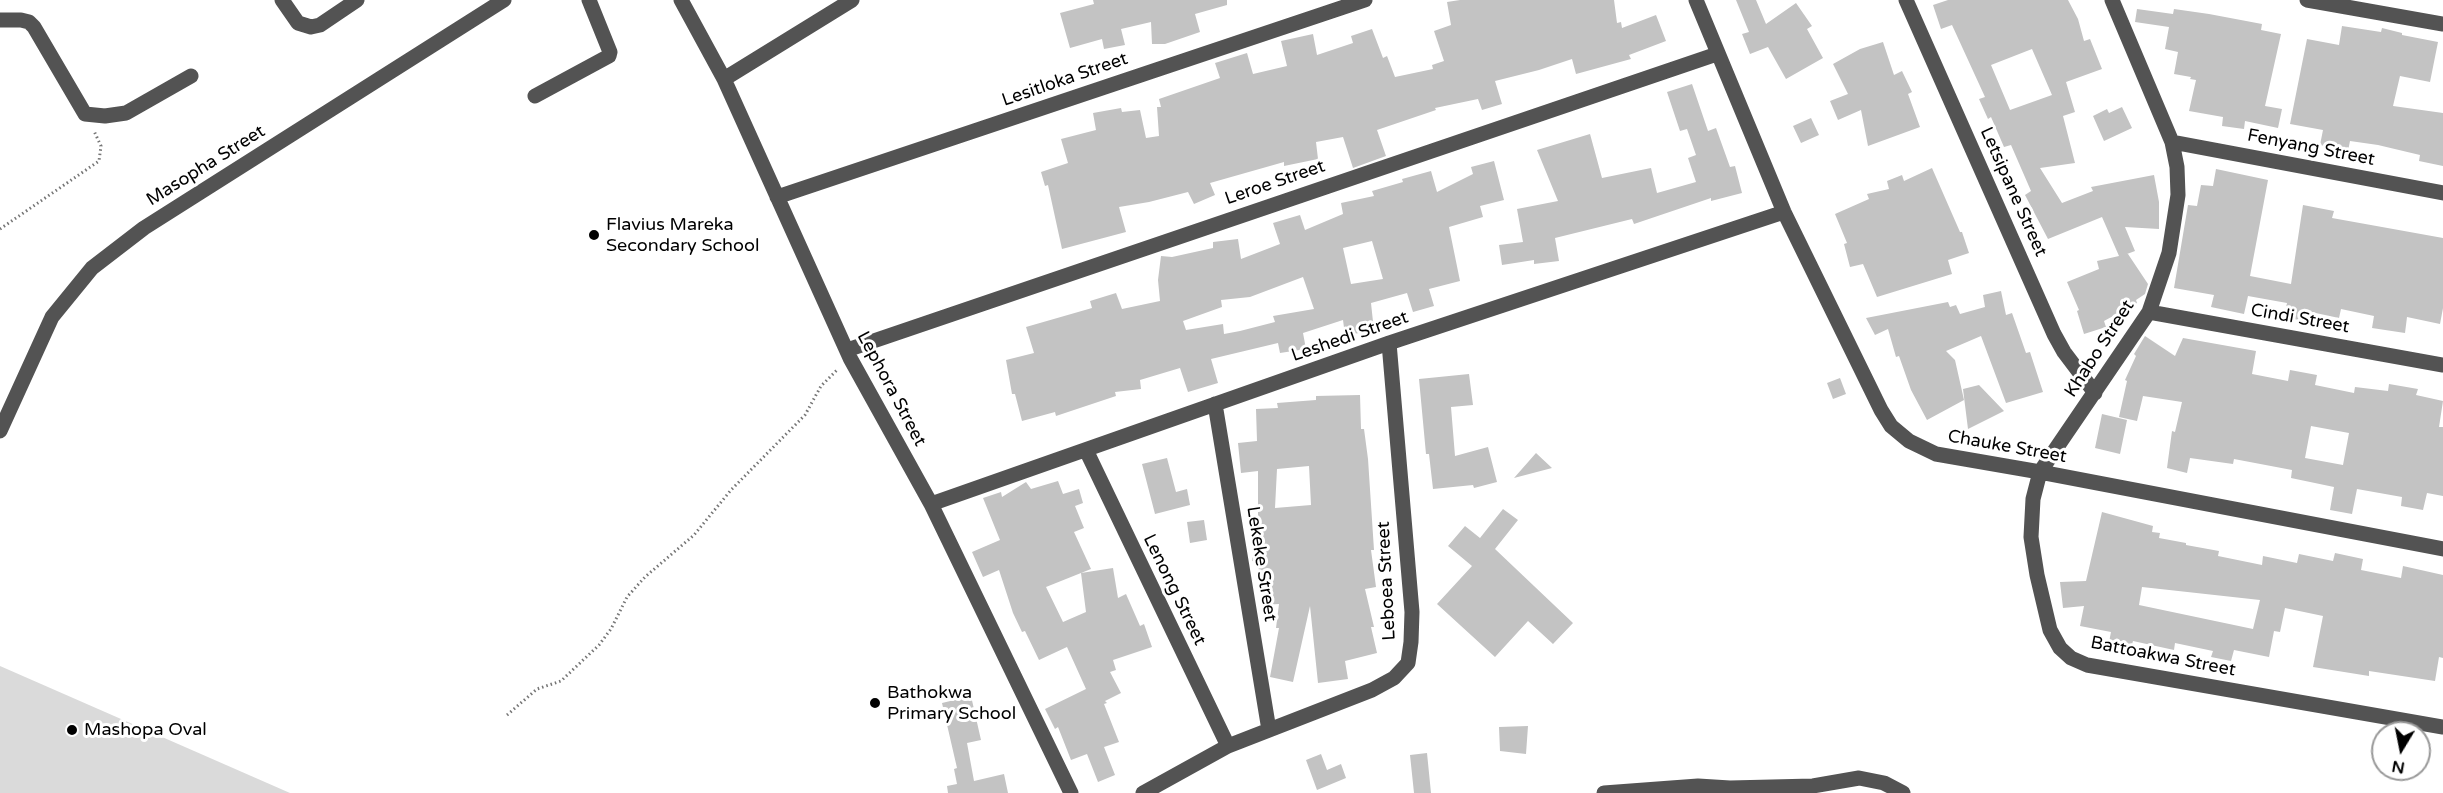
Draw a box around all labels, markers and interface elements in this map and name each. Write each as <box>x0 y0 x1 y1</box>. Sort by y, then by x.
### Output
street label: Lesitloka Street <box>999 48 1131 112</box>
street label: Masopha Street <box>143 121 269 211</box>
street label: Letsipane Street <box>1975 124 2051 260</box>
street label: Fenyang Street <box>2245 125 2377 171</box>
street label: Leroe Street <box>1222 156 1328 210</box>
place label: Flavius Mareka Secondary School <box>606 214 759 256</box>
marker: Flavius Mareka Secondary School <box>587 228 601 242</box>
street label: Khabo Street <box>2061 296 2139 402</box>
street label: Cindi Street <box>2249 300 2351 338</box>
street label: Leshedi Street <box>1289 307 1411 367</box>
street label: Lephora Street <box>852 328 930 450</box>
street label: Chauke Street <box>1946 426 2068 468</box>
street label: Lekeke Street <box>1241 505 1281 623</box>
street label: Leboea Street <box>1373 521 1401 641</box>
street label: Lenong Street <box>1138 531 1210 649</box>
street label: Battoakwa Street <box>2089 632 2237 682</box>
place label: Bathokwa Primary School <box>887 682 1016 724</box>
marker: Bathokwa Primary School <box>868 696 882 710</box>
place label: Mashopa Oval <box>84 719 207 741</box>
north arrow <box>2371 721 2431 781</box>
marker: Mashopa Oval <box>65 723 79 737</box>
text: N <box>2390 756 2406 778</box>

